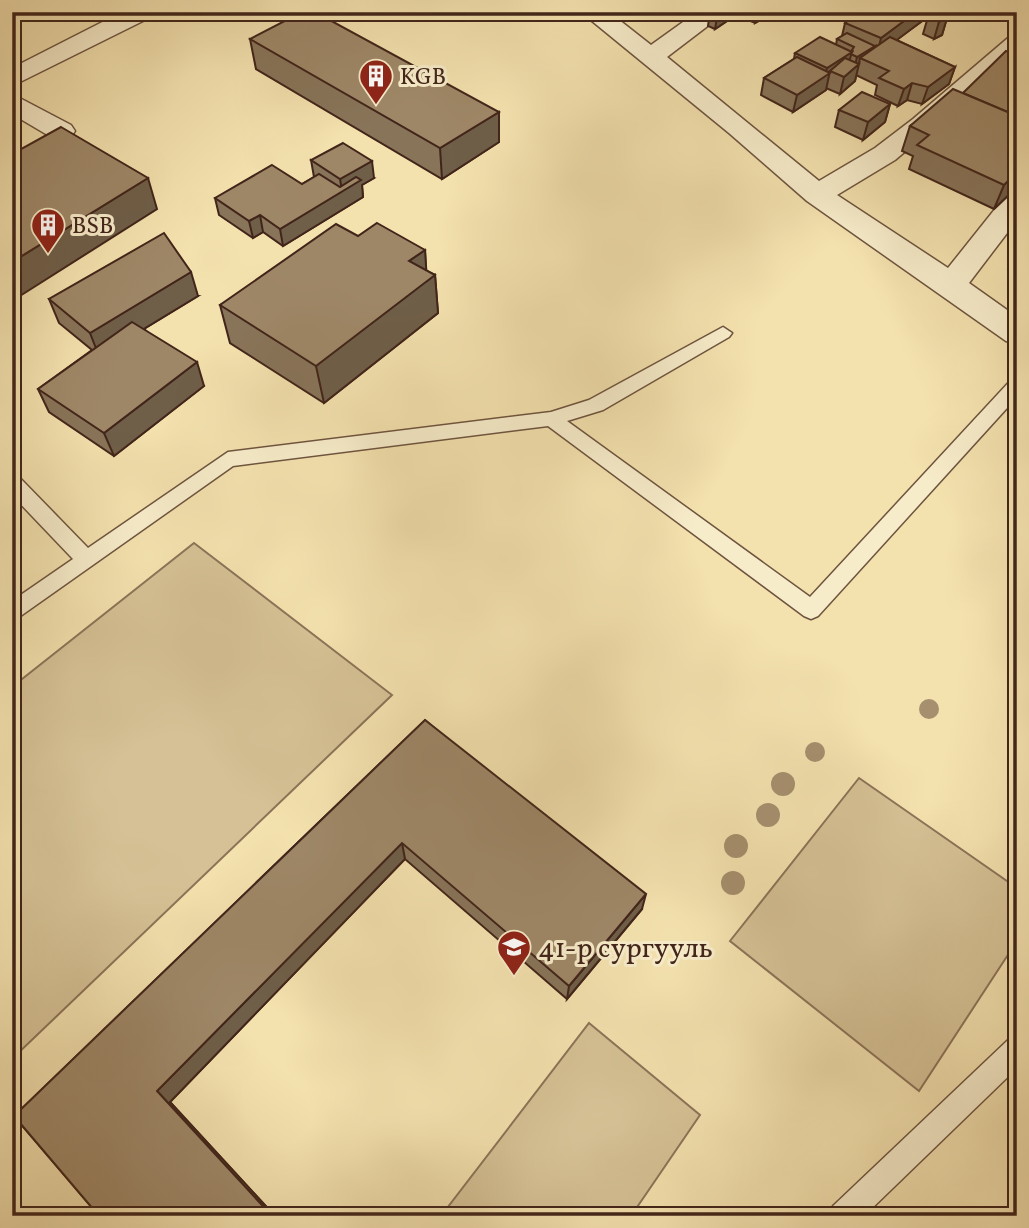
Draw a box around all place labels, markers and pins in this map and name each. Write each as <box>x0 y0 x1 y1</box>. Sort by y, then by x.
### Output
building icon: KGB <box>357 57 395 106</box>
place label: KGB <box>400 62 446 94</box>
building icon: BSB <box>29 206 67 255</box>
place label: BSB <box>72 211 113 243</box>
school or university icon: 41-р сургууль <box>495 928 533 977</box>
place label: 41-р сургууль <box>538 930 713 969</box>

